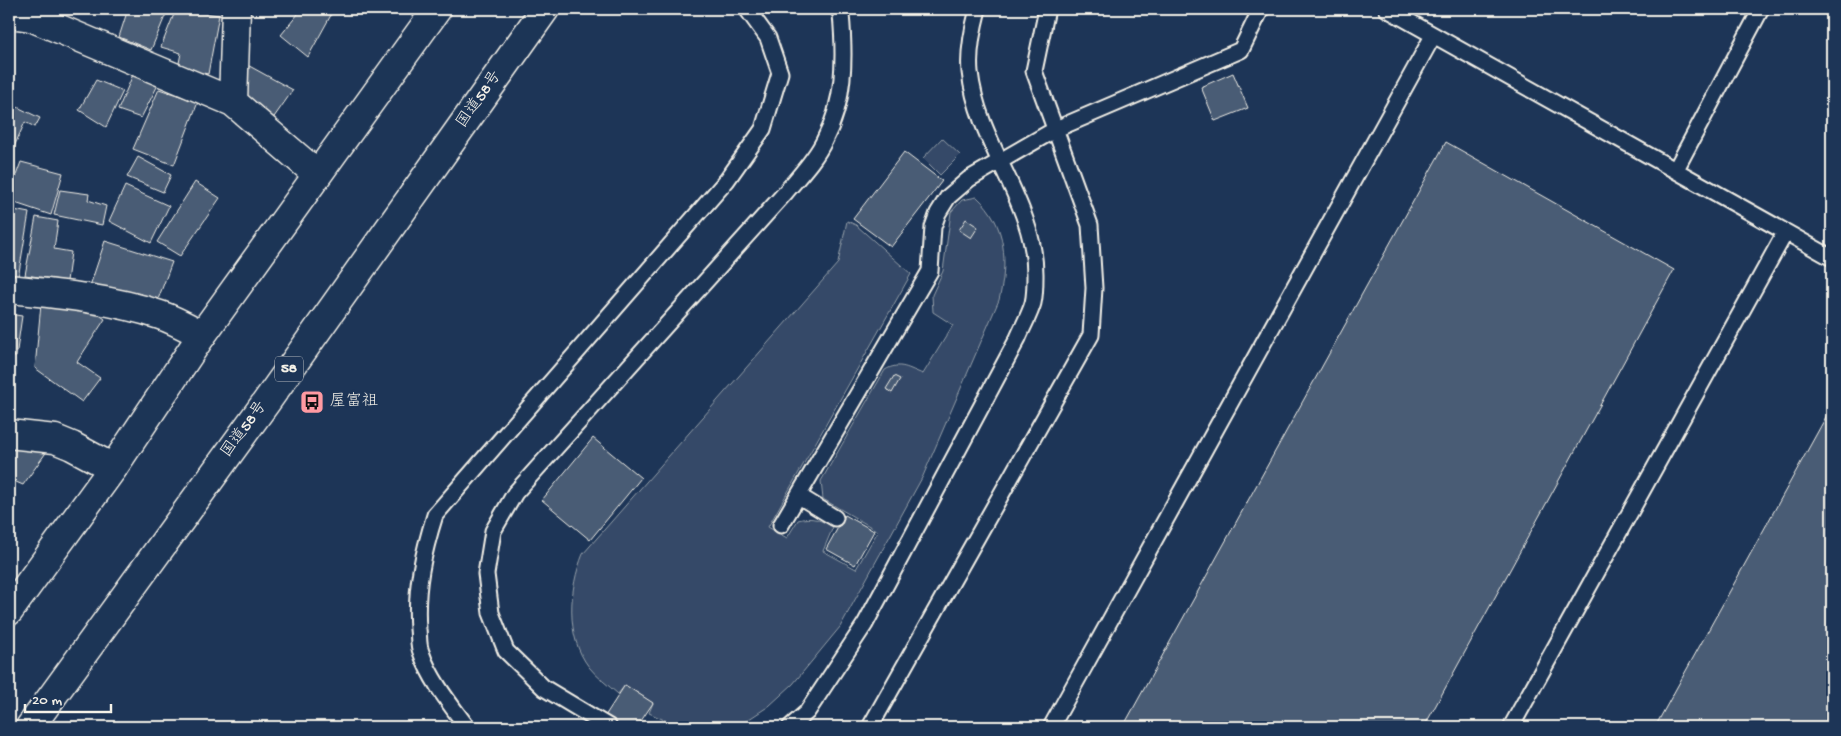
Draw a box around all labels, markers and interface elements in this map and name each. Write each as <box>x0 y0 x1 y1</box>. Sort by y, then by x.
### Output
street label: 国道58号 <box>453 67 506 132</box>
road number: 58 <box>275 356 303 382</box>
bus stop icon: 屋富祖 <box>299 389 325 415</box>
place label: 屋富祖 <box>330 392 378 412</box>
street label: 国道58号 <box>217 397 272 462</box>
scale bar <box>25 681 111 713</box>
text: 20 m <box>32 692 62 710</box>

